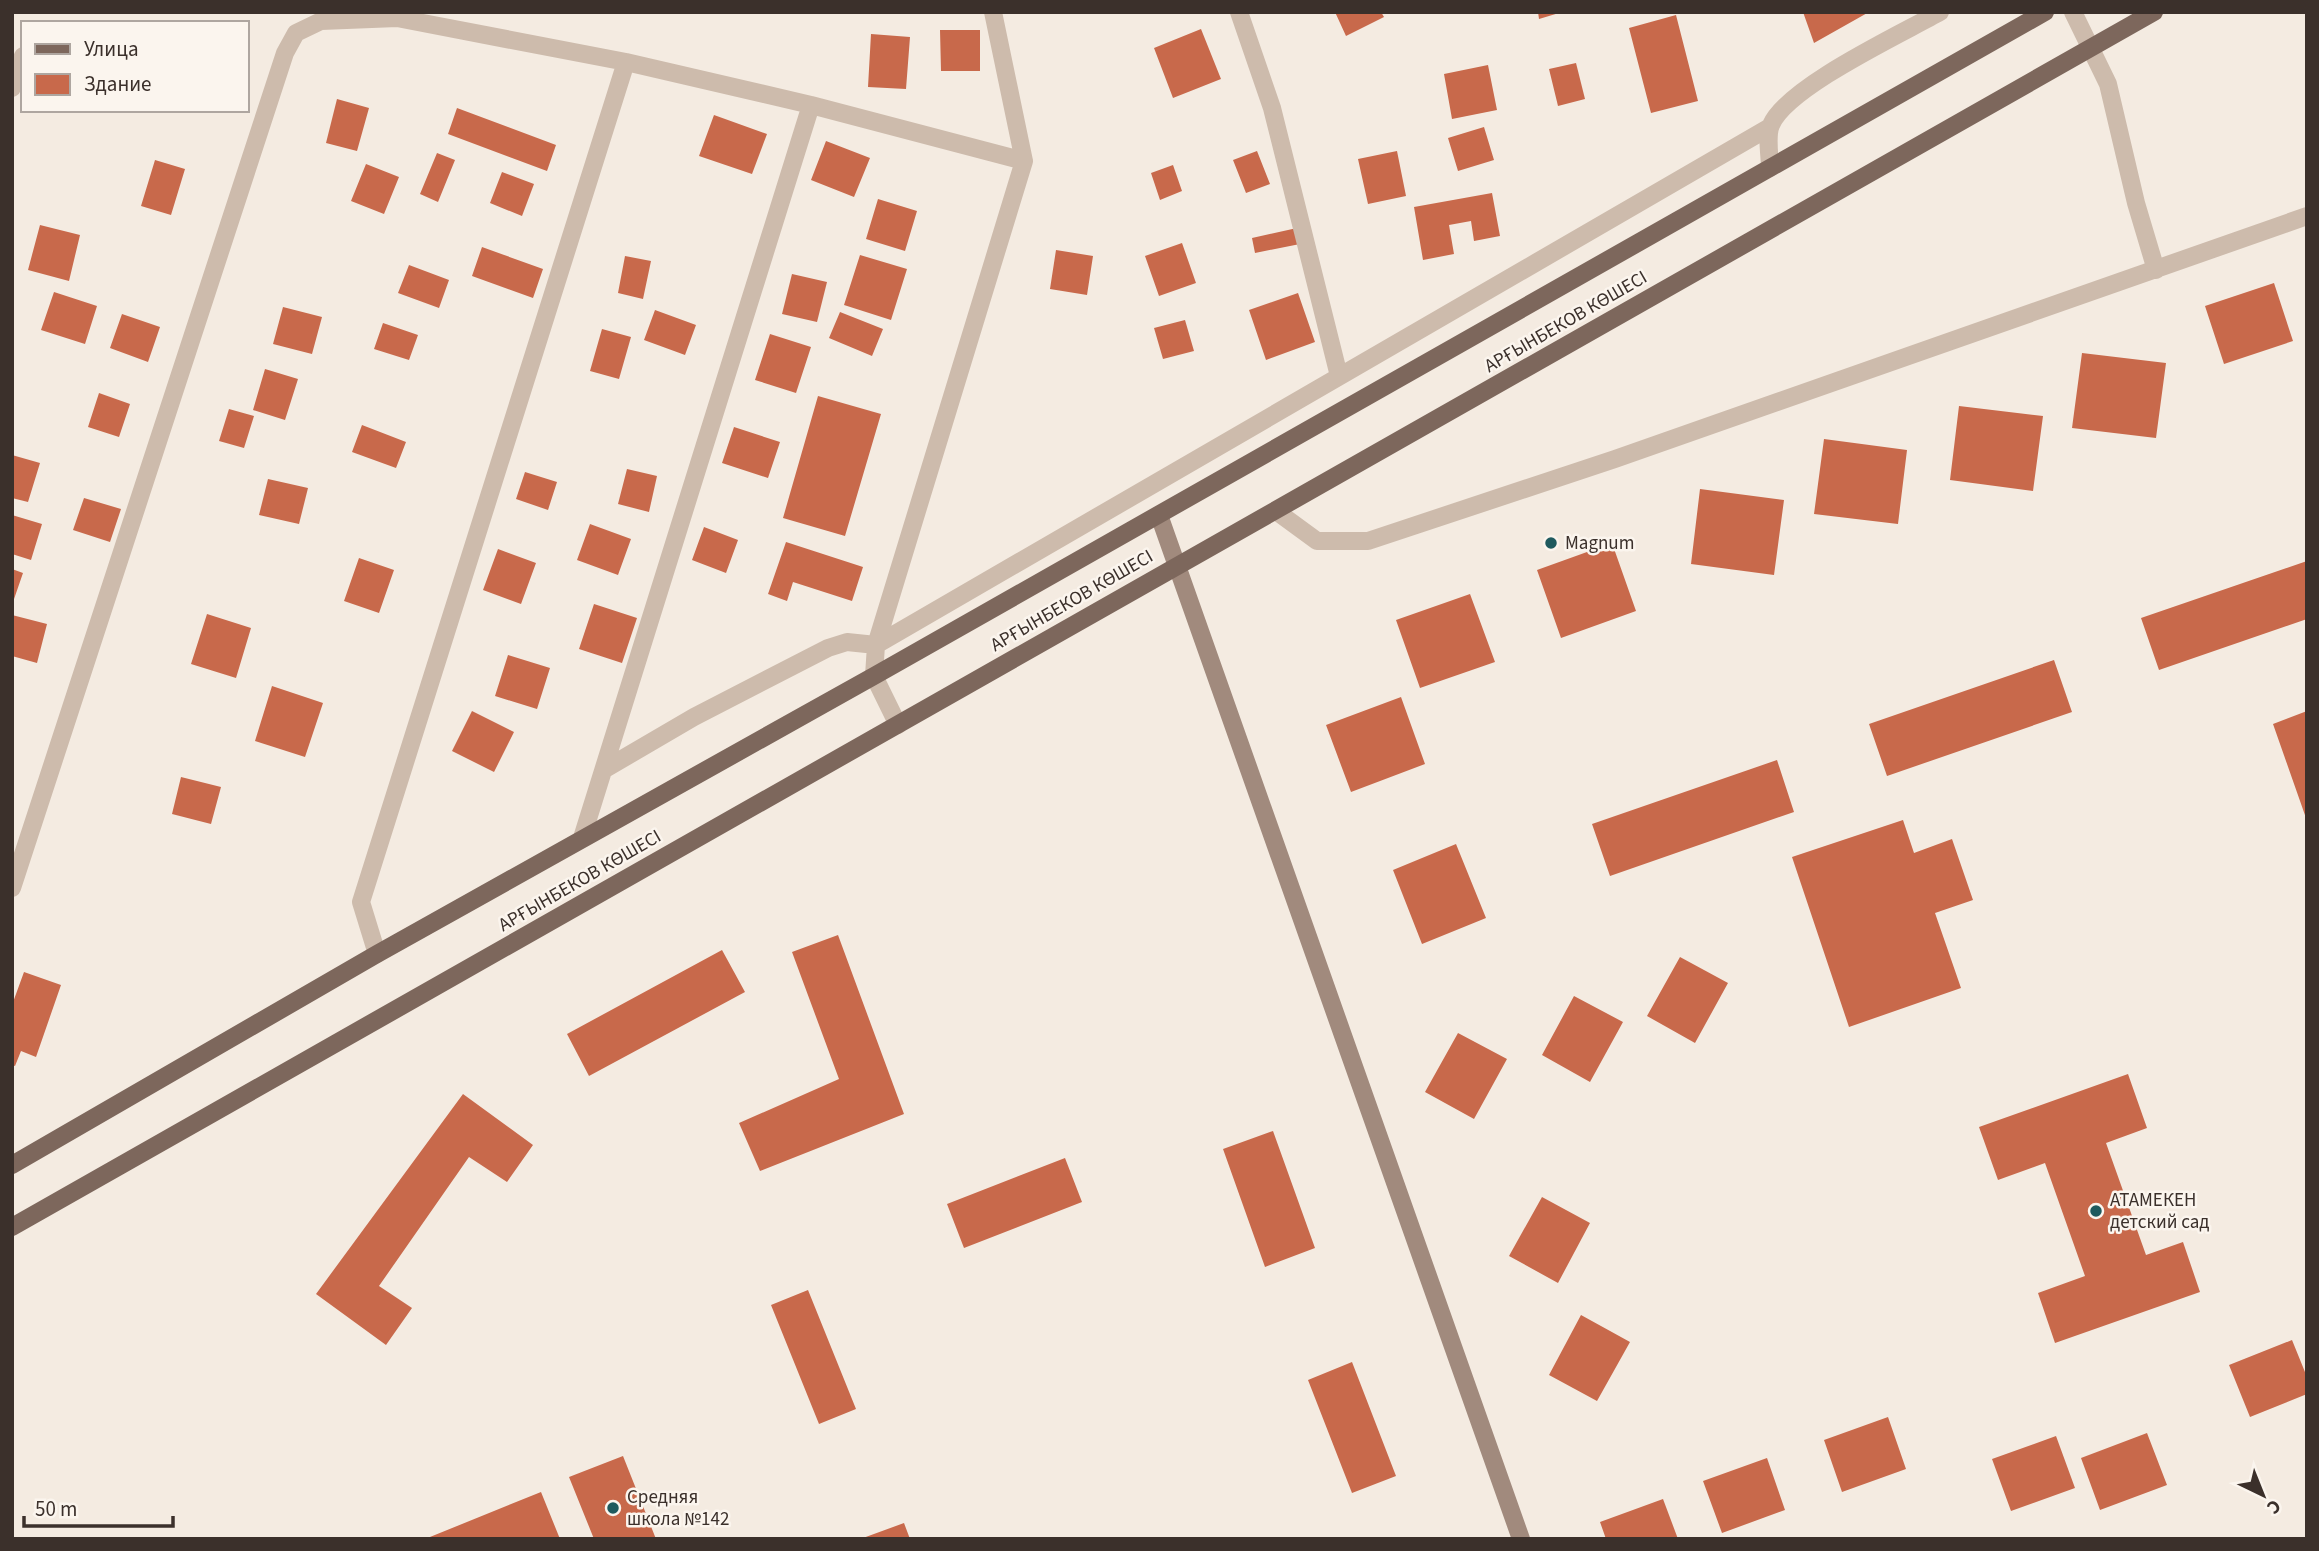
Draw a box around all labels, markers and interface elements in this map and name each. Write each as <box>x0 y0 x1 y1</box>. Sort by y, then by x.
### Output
legend <box>21 21 248 112</box>
text: Улица <box>84 34 139 64</box>
text: Здание <box>84 69 152 99</box>
street label: АРҒЫНБЕКОВ КӨШЕСІ <box>1480 264 1652 380</box>
place label: Magnum <box>1565 530 1634 557</box>
marker: Magnum <box>1543 535 1559 551</box>
street label: АРҒЫНБЕКОВ КӨШЕСІ <box>986 543 1158 659</box>
street label: АРҒЫНБЕКОВ КӨШЕСІ <box>494 823 666 939</box>
place label: АТАМЕКЕН детский сад <box>2110 1187 2209 1236</box>
marker: АТАМЕКЕН детский сад <box>2088 1203 2104 1219</box>
north arrow <box>2228 1460 2298 1530</box>
scale bar <box>24 1484 173 1528</box>
place label: Средняя школа №142 <box>627 1484 729 1533</box>
text: С <box>2260 1493 2287 1520</box>
text: 50 m <box>35 1494 77 1524</box>
marker: Средняя школа №142 <box>605 1500 621 1516</box>

